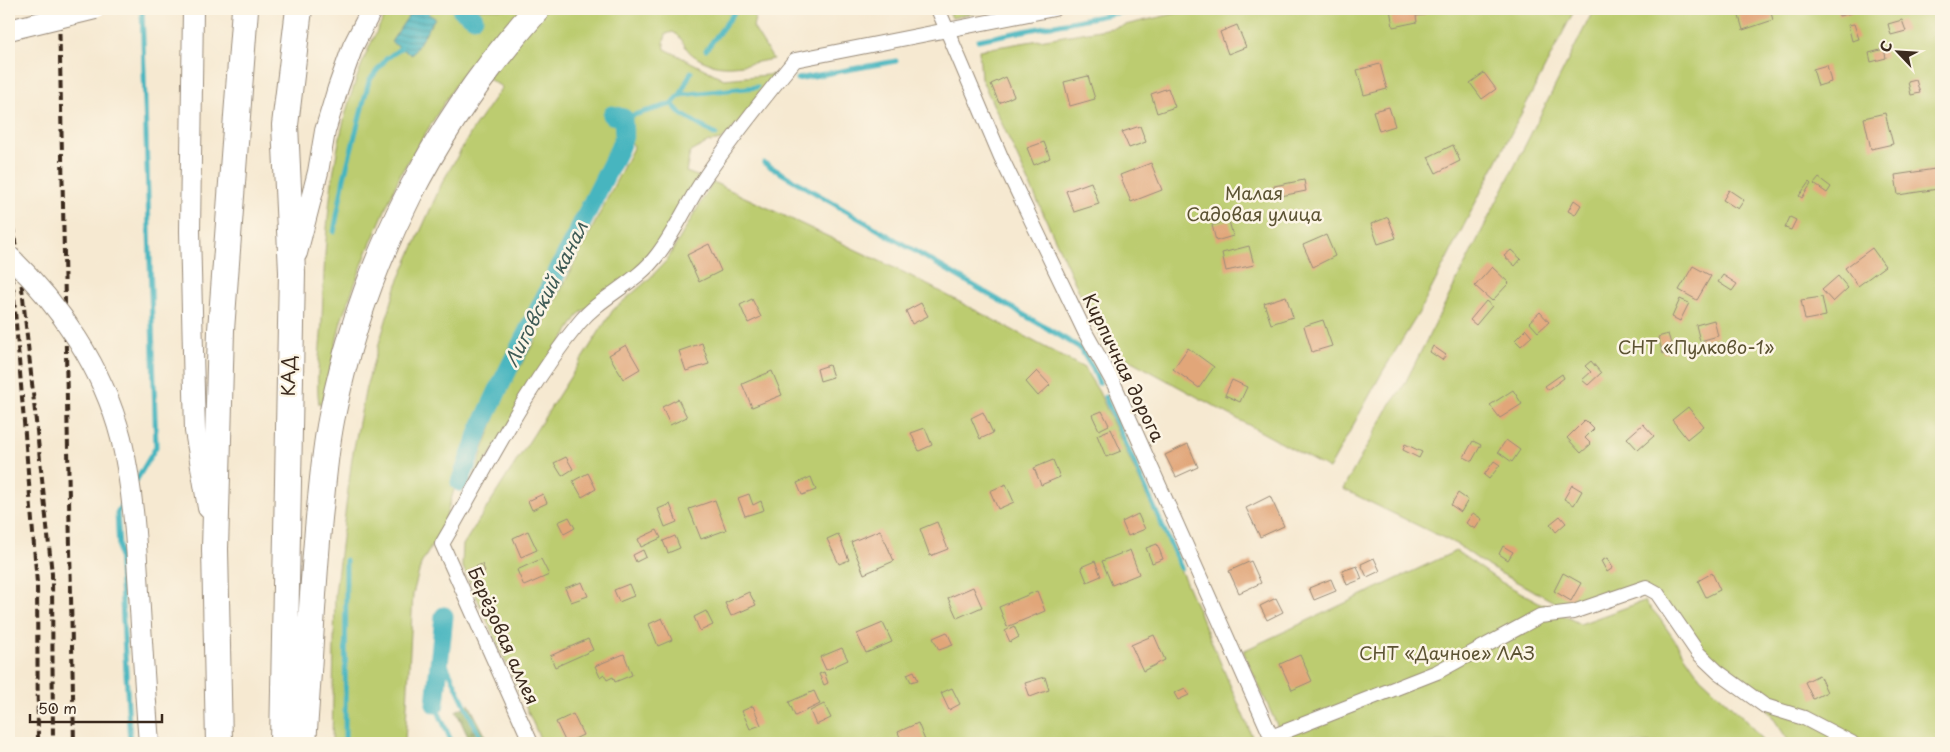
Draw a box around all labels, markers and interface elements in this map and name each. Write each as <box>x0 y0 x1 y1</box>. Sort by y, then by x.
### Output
north arrow <box>1872 28 1922 78</box>
text: С <box>1874 37 1898 56</box>
park label: Малая Садовая улица <box>1186 179 1322 227</box>
water label: Лиговский канал <box>496 216 594 371</box>
street label: Кирпичная дорога <box>1077 289 1172 447</box>
park label: СНТ «Пулково-1» <box>1618 333 1774 360</box>
street label: КАД <box>274 355 301 397</box>
street label: Берёзовая аллея <box>462 562 547 709</box>
park label: СНТ «Дачное» ЛАЗ <box>1359 639 1535 666</box>
scale bar <box>30 692 162 724</box>
text: 50 m <box>38 696 77 719</box>

